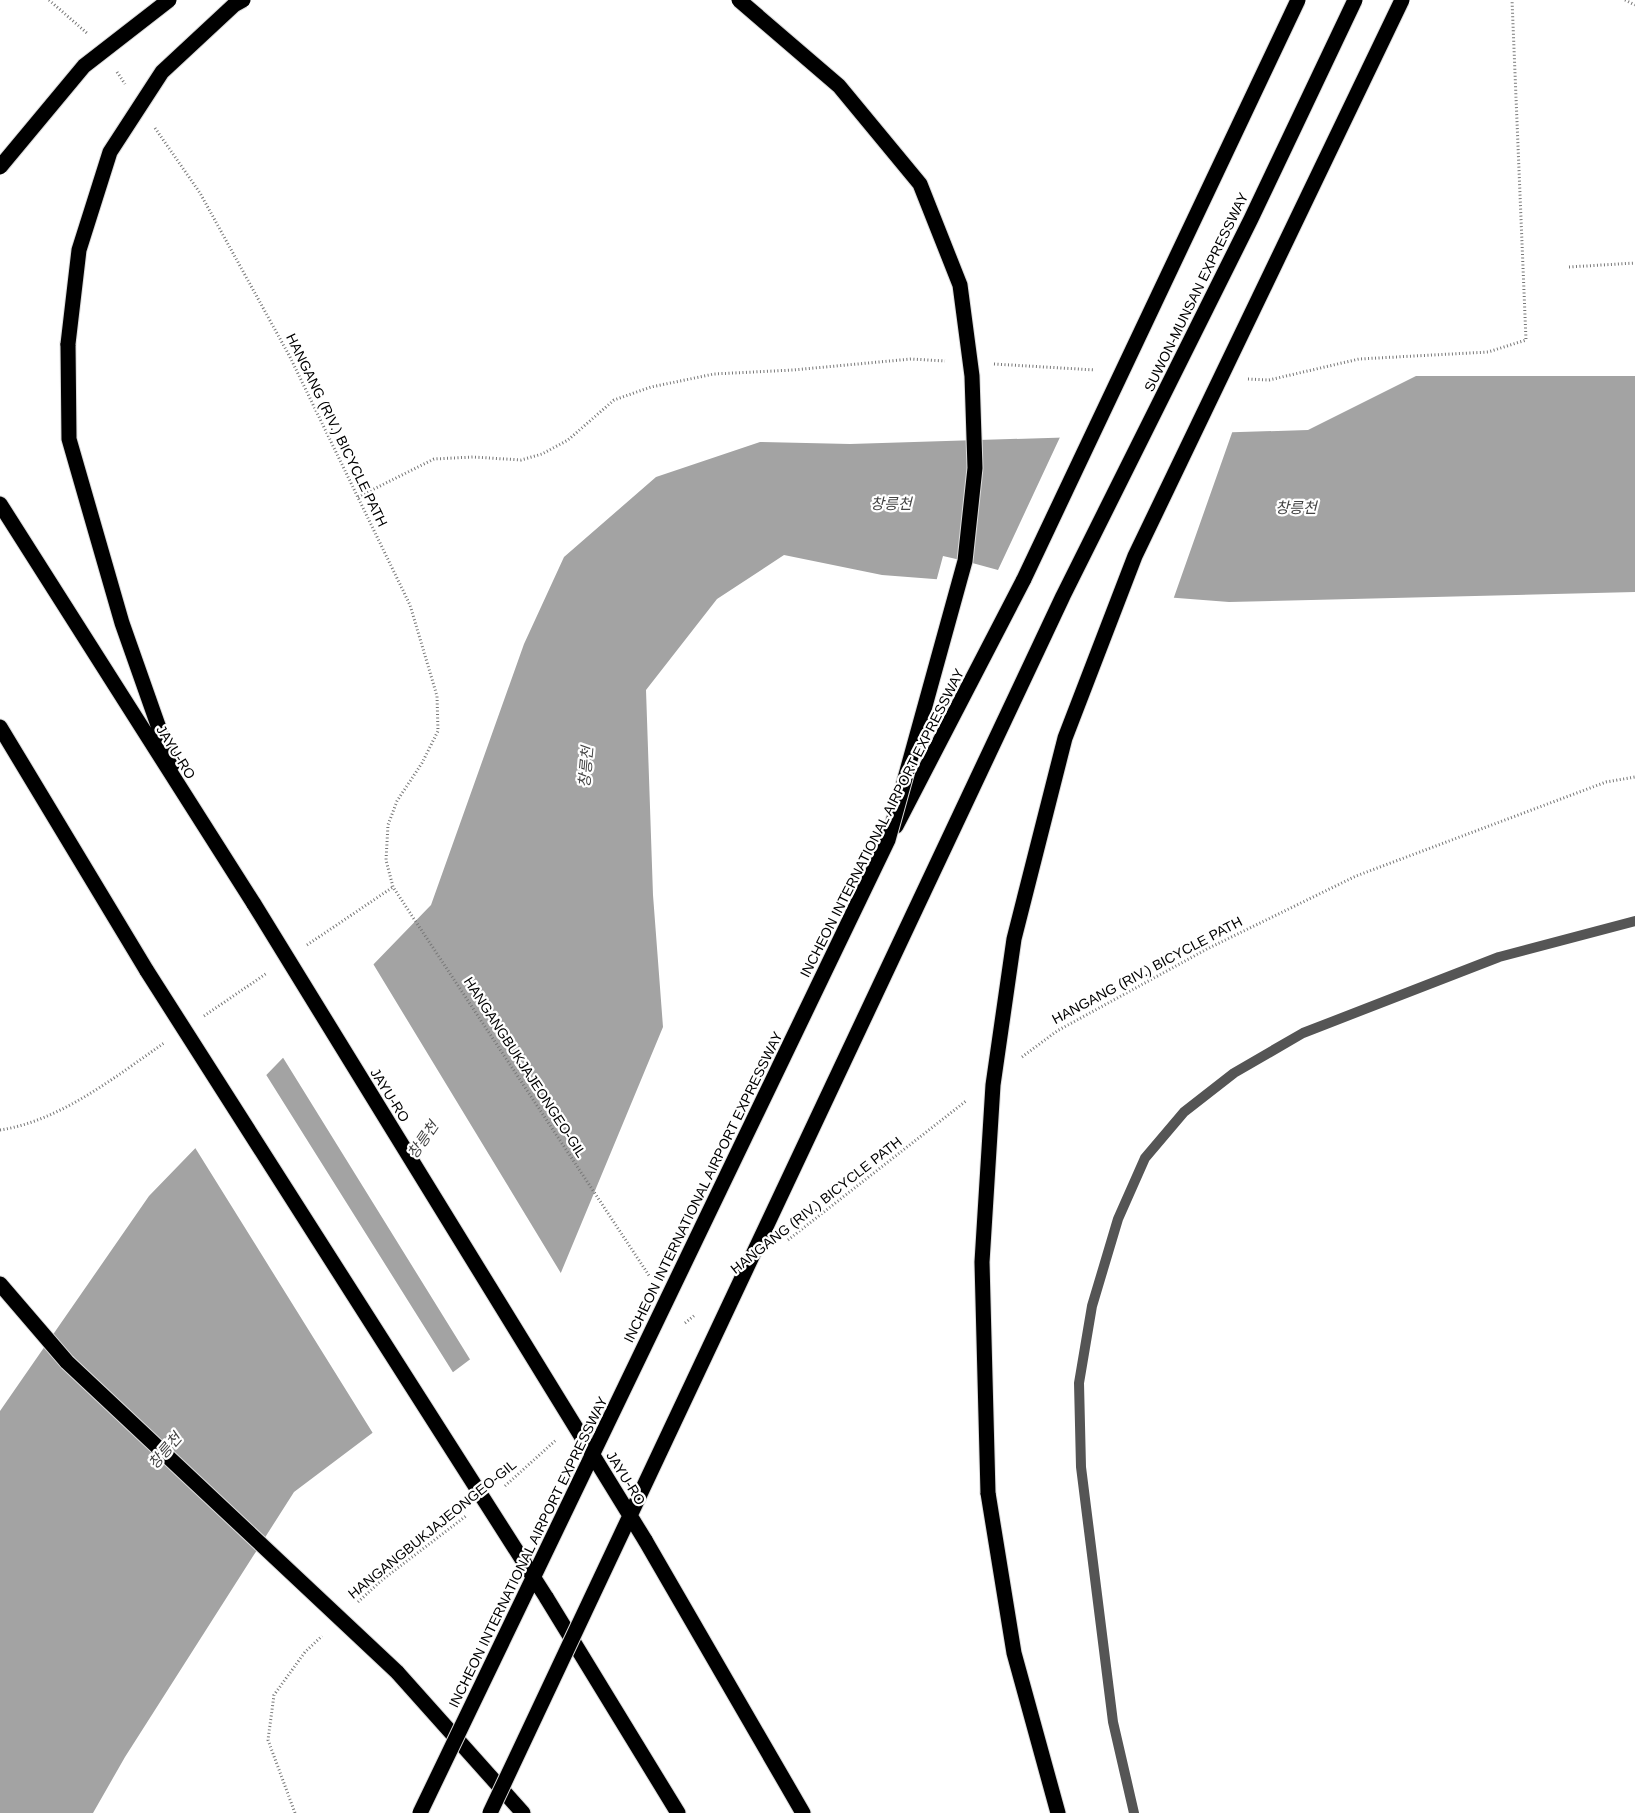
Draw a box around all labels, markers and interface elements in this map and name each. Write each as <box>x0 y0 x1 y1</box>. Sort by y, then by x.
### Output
street label: SUWON-MUNSAN EXPRESSWAY <box>1141 189 1252 394</box>
street label: HANGANG (RIV.) BICYCLE PATH <box>283 331 391 529</box>
water label: 창릉천 <box>870 495 914 512</box>
water label: 창릉천 <box>1275 499 1319 516</box>
street label: INCHEON INTERNATIONAL AIRPORT EXPRESSWAY <box>797 665 968 980</box>
street label: JAYU-RO <box>153 722 199 782</box>
water label: 창릉천 <box>575 743 596 788</box>
street label: HANGANG (RIV.) BICYCLE PATH <box>1049 913 1245 1027</box>
street label: HANGANGBUKJAJEONGEO-GIL <box>461 974 589 1160</box>
street label: INCHEON INTERNATIONAL AIRPORT EXPRESSWAY <box>620 1028 786 1345</box>
street label: JAYU-RO <box>367 1065 413 1125</box>
water label: 창릉천 <box>404 1116 443 1162</box>
street label: HANGANG (RIV.) BICYCLE PATH <box>727 1133 905 1277</box>
street label: INCHEON INTERNATIONAL AIRPORT EXPRESSWAY <box>445 1393 611 1710</box>
water label: 창릉천 <box>145 1428 186 1472</box>
street label: JAYU-RO <box>603 1448 649 1508</box>
street label: HANGANGBUKJAJEONGEO-GIL <box>345 1456 519 1602</box>

